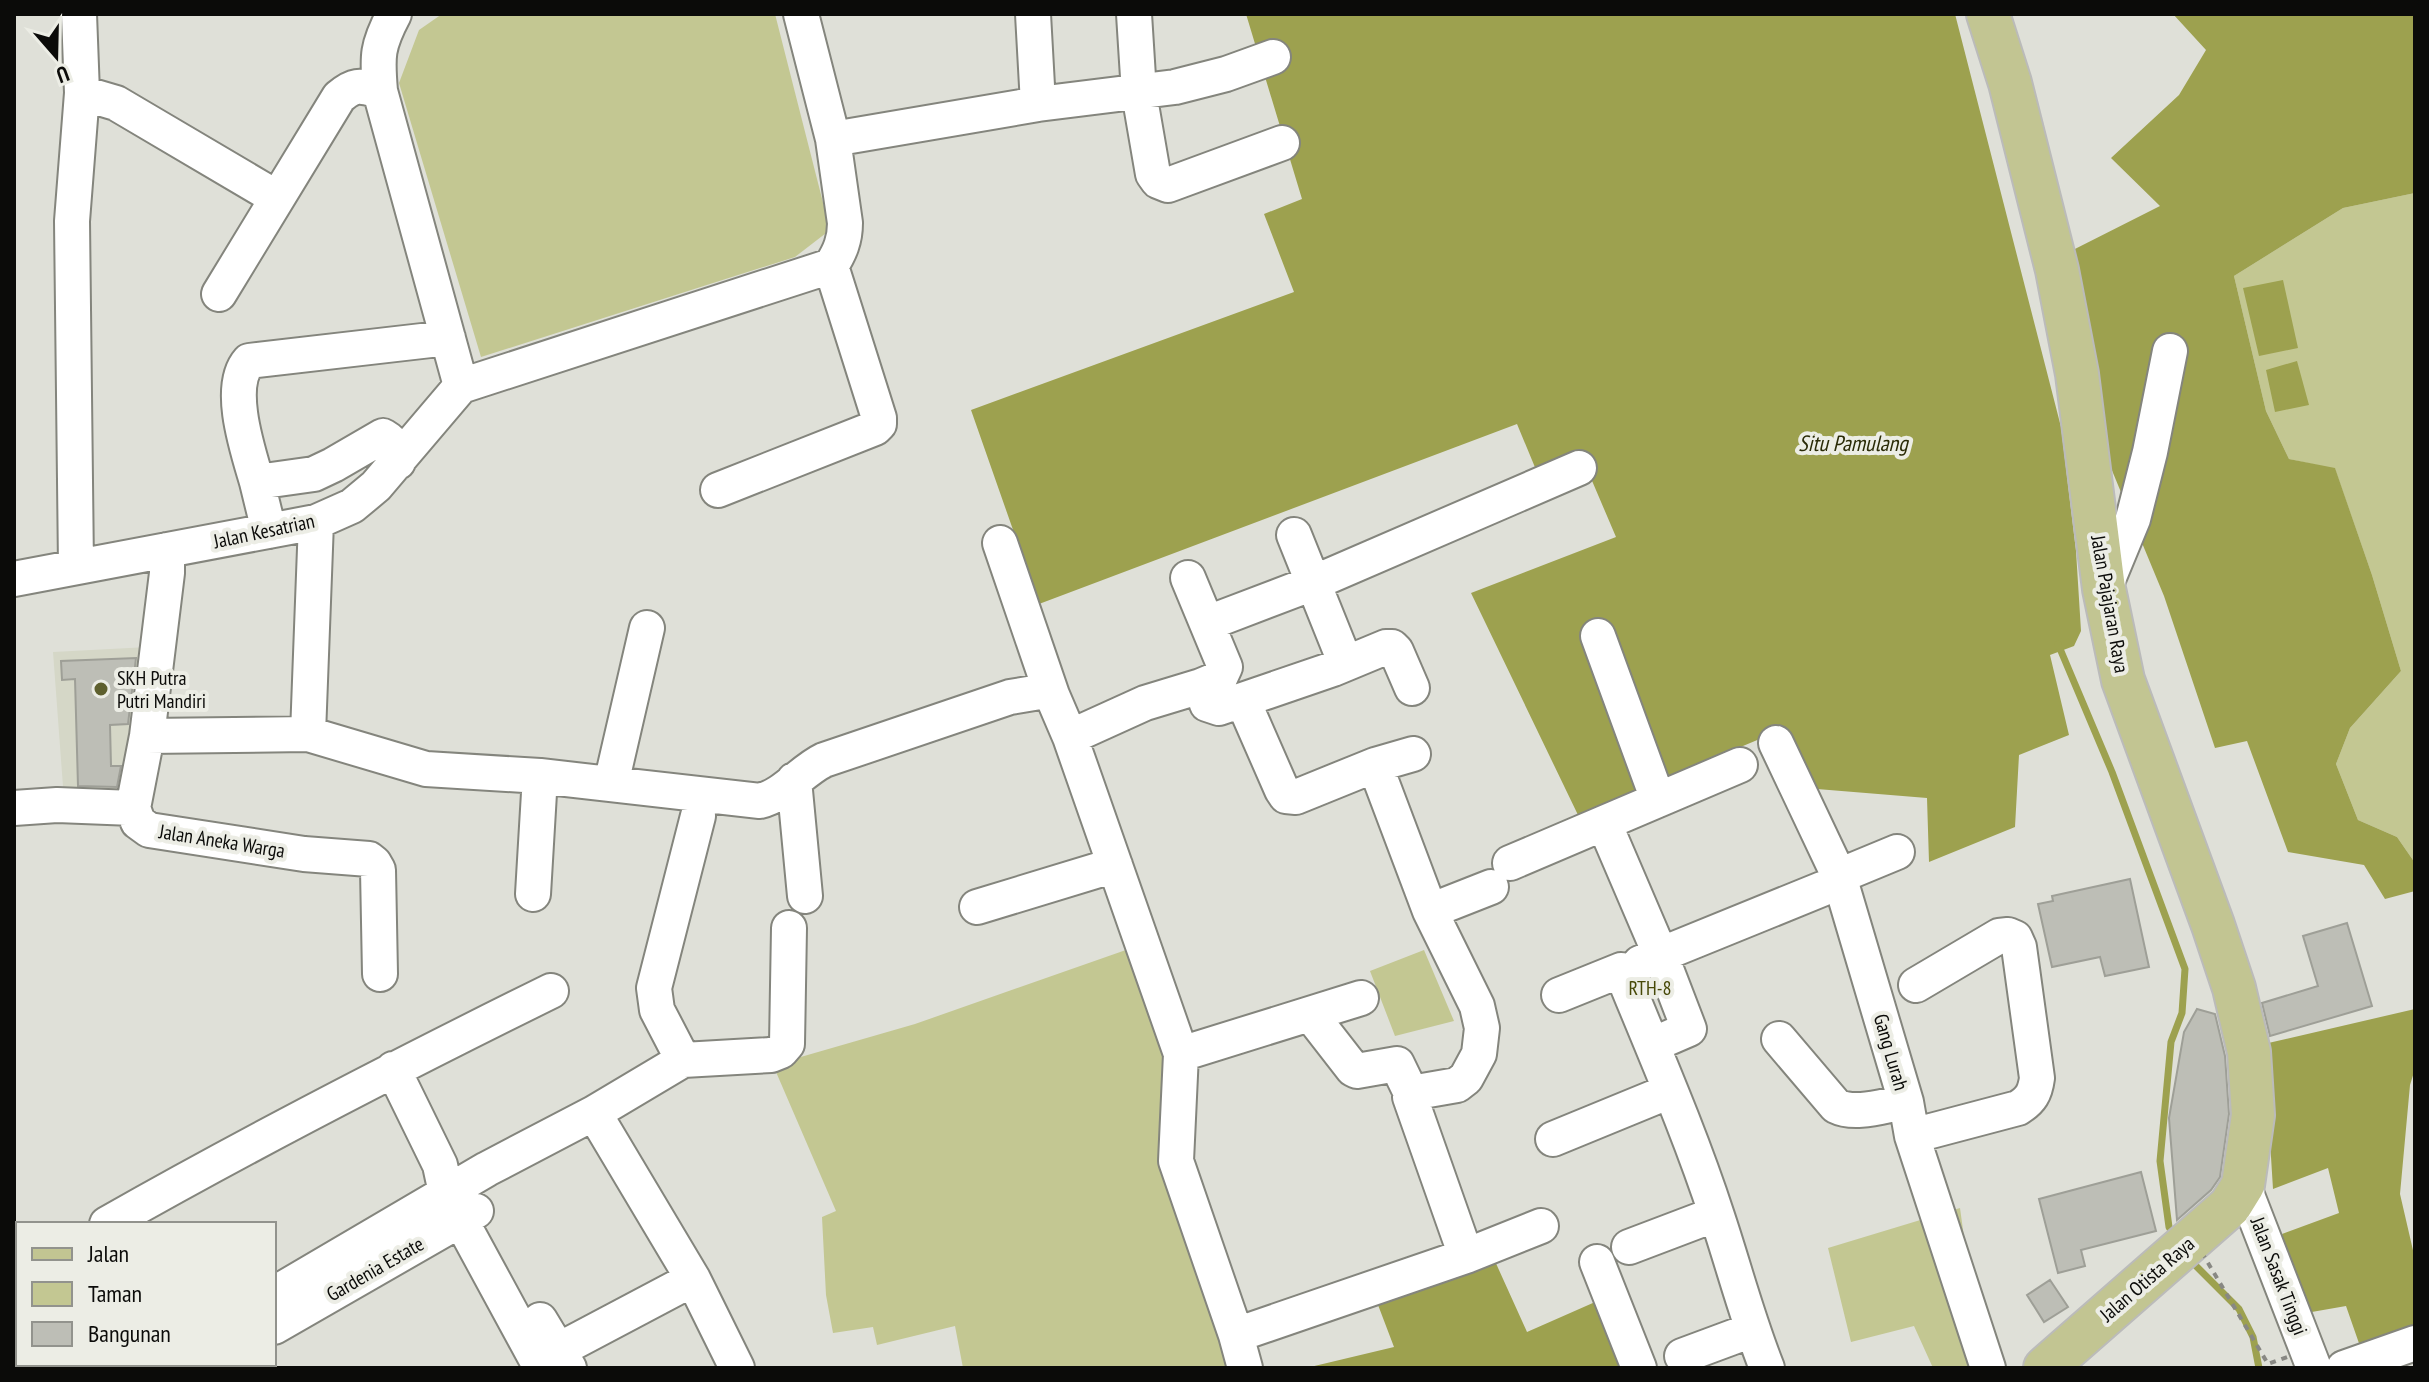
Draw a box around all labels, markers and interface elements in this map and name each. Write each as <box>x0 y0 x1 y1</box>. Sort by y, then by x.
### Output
north arrow <box>16 16 96 96</box>
text: U <box>53 60 73 90</box>
water label: Situ Pamulang <box>1798 429 1909 457</box>
street label: Jalan Kesatrian <box>210 508 317 555</box>
street label: Jalan Pajajaran Raya <box>2085 532 2135 675</box>
place label: SKH Putra Putri Mandiri <box>117 665 206 714</box>
marker: SKH Putra Putri Mandiri <box>92 680 110 698</box>
street label: Jalan Aneka Warga <box>156 818 287 864</box>
park label: RTH-8 <box>1628 975 1672 1001</box>
street label: Gang Lurah <box>1868 1011 1914 1093</box>
street label: Jalan Sasak Tinggi <box>2244 1212 2313 1339</box>
legend <box>16 1222 276 1366</box>
street label: Gardenia Estate <box>322 1231 428 1307</box>
street label: Jalan Otista Raya <box>2094 1231 2200 1328</box>
text: Jalan <box>87 1238 129 1269</box>
text: Taman <box>88 1278 142 1309</box>
text: Bangunan <box>88 1318 171 1349</box>

